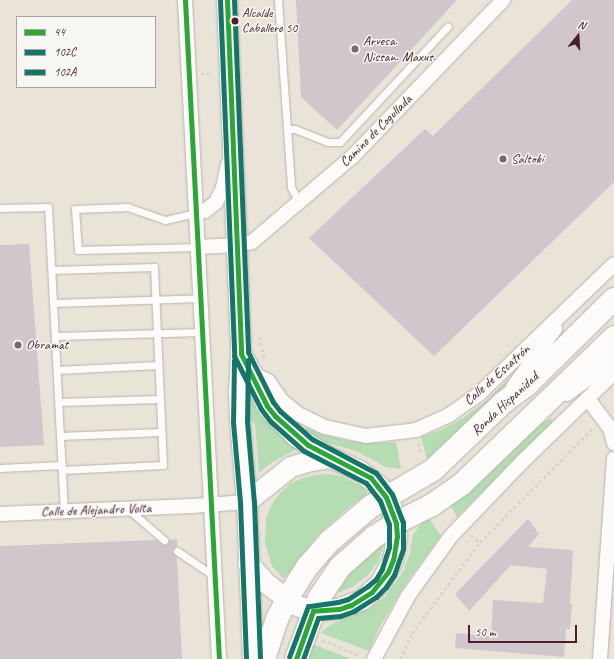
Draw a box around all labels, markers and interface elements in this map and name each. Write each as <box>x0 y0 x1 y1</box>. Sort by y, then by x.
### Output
place label: Alcalde Caballero 50 <box>242 6 297 37</box>
legend <box>16 16 156 88</box>
marker: Alcalde Caballero 50 <box>230 16 240 26</box>
north arrow <box>558 16 598 56</box>
text: N <box>576 17 587 32</box>
text: 44 <box>54 24 65 40</box>
place label: Arvesa. Nissan. Maxus. <box>363 33 436 66</box>
text: 102C <box>54 44 76 60</box>
marker: Arvesa. Nissan. Maxus. <box>350 44 360 54</box>
text: 102A <box>54 64 76 80</box>
street label: Camino de Cogullada <box>336 91 416 171</box>
place label: Saltoki <box>511 151 543 167</box>
marker: Saltoki <box>498 154 508 164</box>
place label: Obramat <box>26 337 68 353</box>
marker: Obramat <box>13 340 23 350</box>
street label: Calle de Escatrón <box>461 341 533 409</box>
street label: Ronda Hispanidad <box>468 369 542 439</box>
street label: Calle de Alejandro Volta <box>41 500 151 520</box>
scale bar <box>470 617 579 643</box>
text: 50 m <box>475 624 495 640</box>

